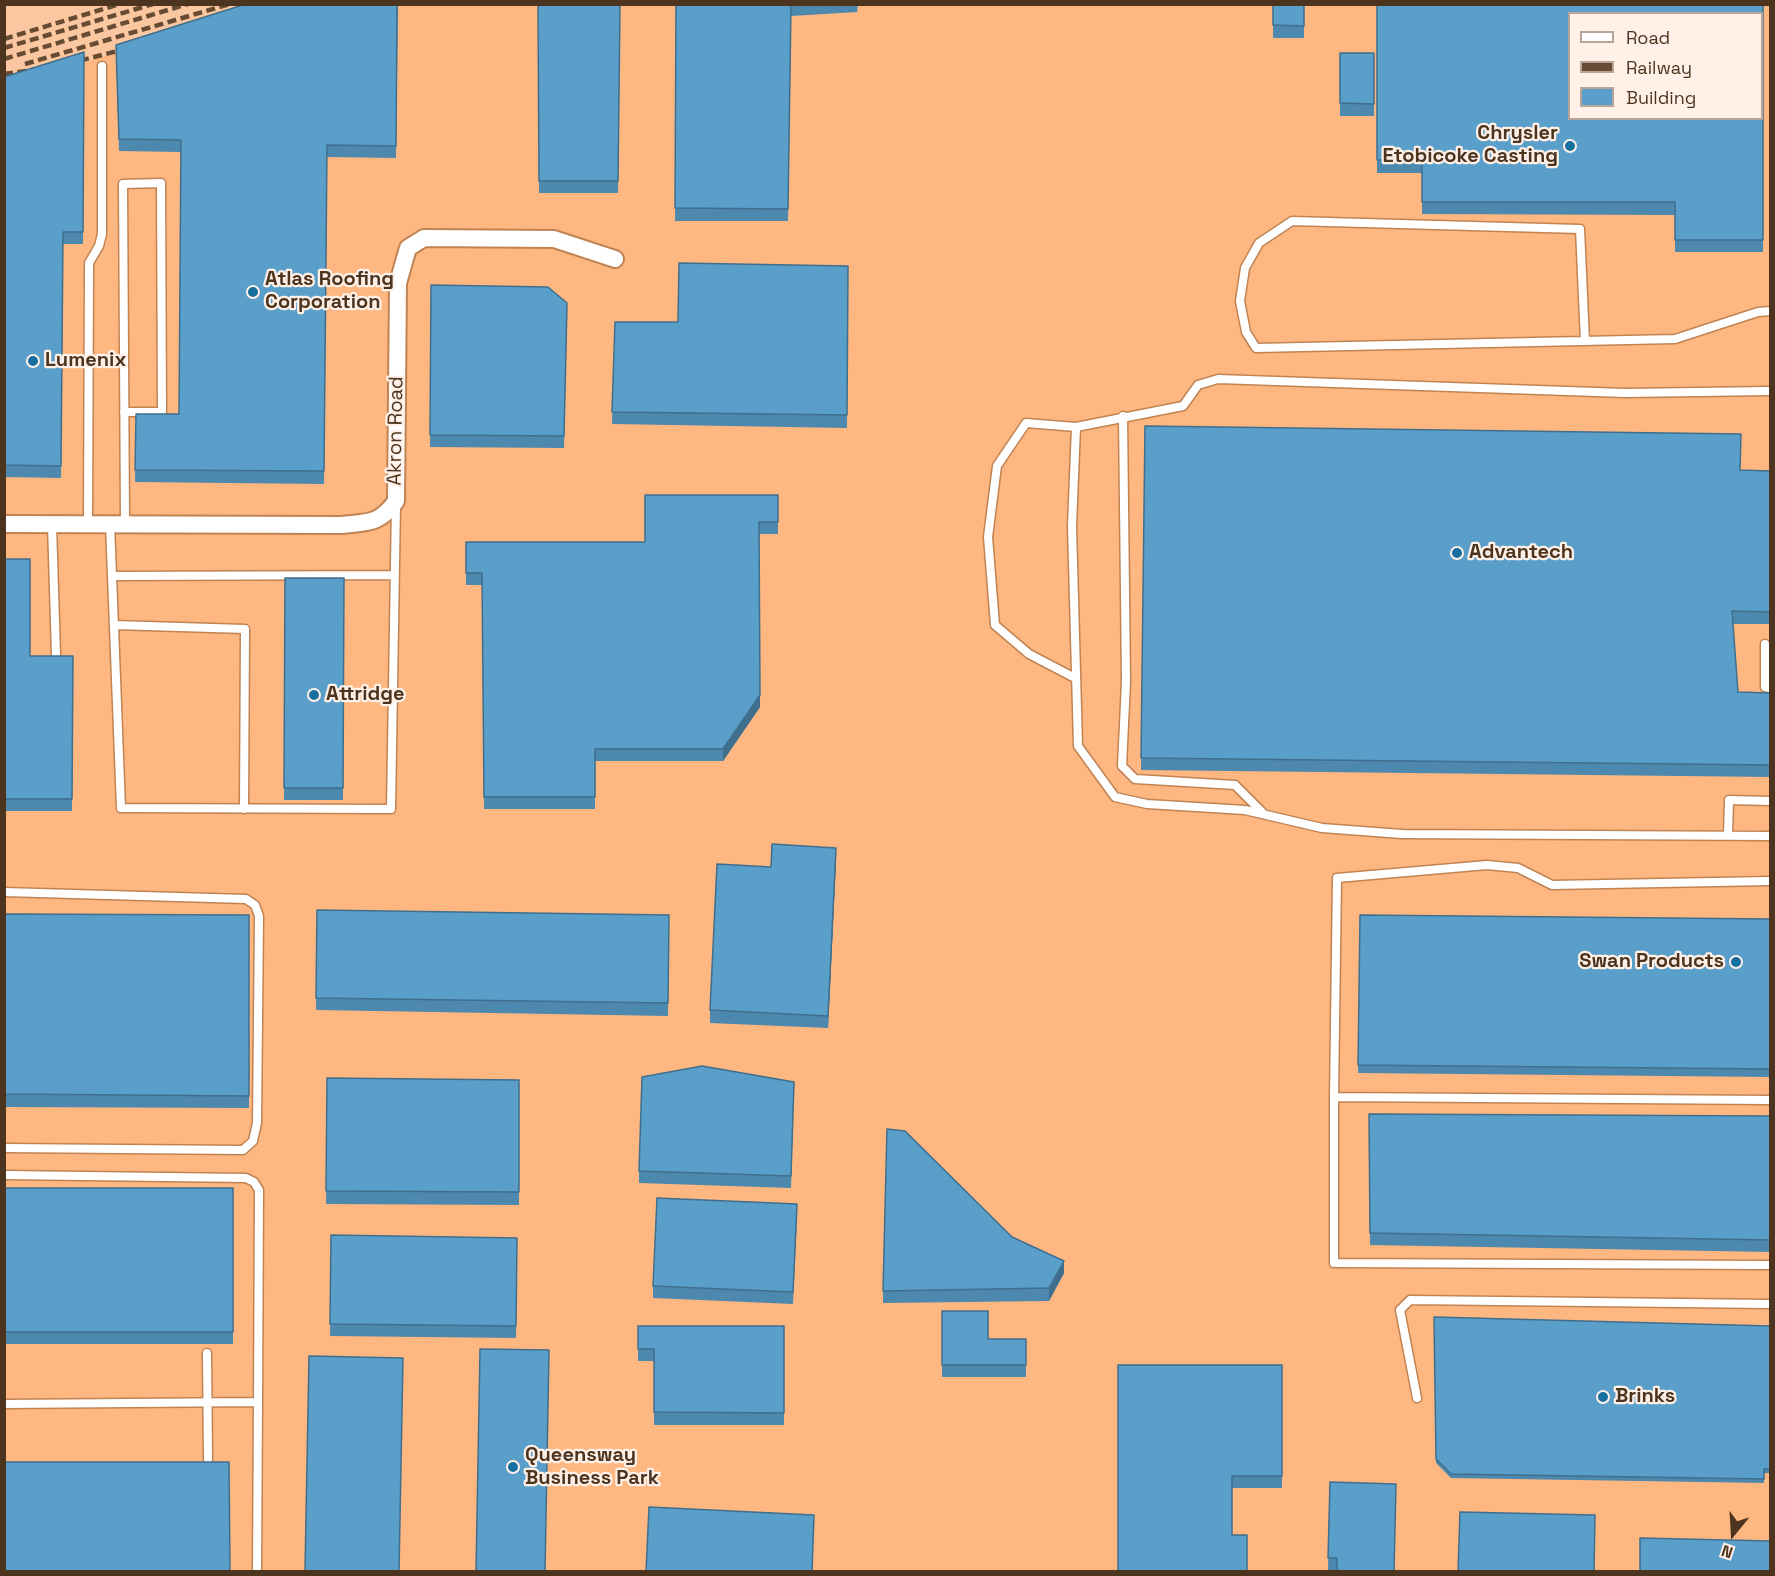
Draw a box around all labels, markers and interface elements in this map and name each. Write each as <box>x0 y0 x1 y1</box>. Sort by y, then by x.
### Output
legend <box>1568 12 1763 120</box>
text: Road <box>1626 26 1670 49</box>
text: Railway <box>1626 56 1692 79</box>
text: Building <box>1626 86 1696 109</box>
place label: Chrysler Etobicoke Casting <box>1382 122 1558 169</box>
marker: Chrysler Etobicoke Casting <box>1563 139 1577 153</box>
place label: Atlas Roofing Corporation <box>265 268 394 315</box>
marker: Atlas Roofing Corporation <box>246 285 260 299</box>
place label: Lumenix <box>45 349 126 373</box>
marker: Lumenix <box>26 354 40 368</box>
street label: Akron Road <box>383 376 409 486</box>
place label: Advantech <box>1469 541 1573 565</box>
marker: Advantech <box>1450 546 1464 560</box>
place label: Attridge <box>326 683 405 707</box>
marker: Attridge <box>307 688 321 702</box>
place label: Swan Products <box>1579 950 1724 974</box>
marker: Swan Products <box>1729 955 1743 969</box>
place label: Brinks <box>1615 1385 1675 1409</box>
marker: Brinks <box>1596 1390 1610 1404</box>
place label: Queensway Business Park <box>525 1444 659 1491</box>
marker: Queensway Business Park <box>506 1460 520 1474</box>
north arrow <box>1703 1504 1763 1564</box>
text: N <box>1719 1540 1736 1563</box>

